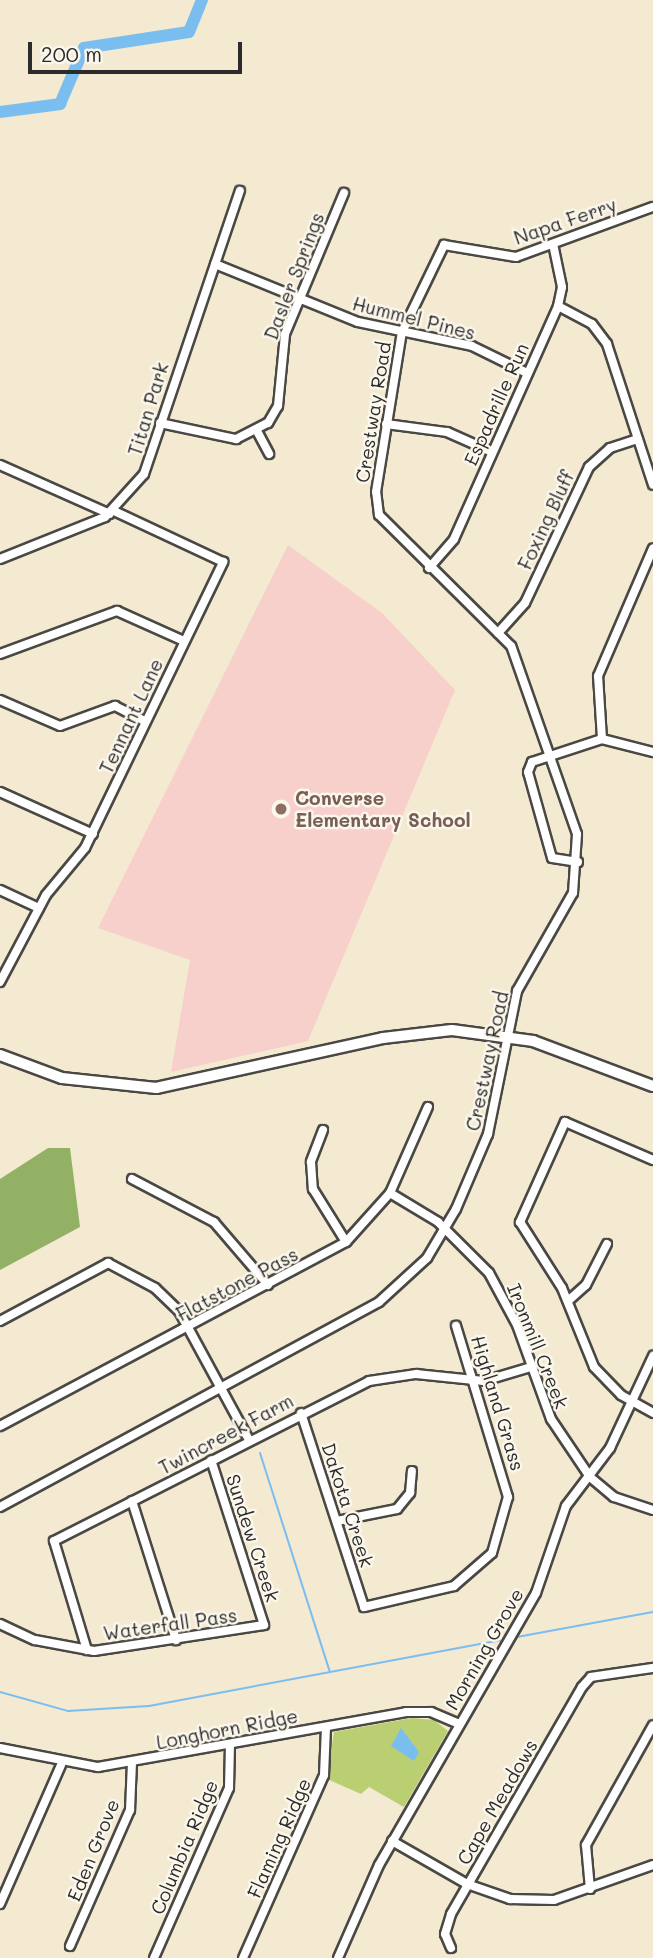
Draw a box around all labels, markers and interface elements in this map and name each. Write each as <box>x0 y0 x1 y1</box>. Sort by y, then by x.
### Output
scale bar <box>32 28 245 72</box>
text: 200 m <box>41 40 102 67</box>
street label: Napa Ferry <box>511 193 619 249</box>
street label: Dasler Springs <box>259 209 329 343</box>
street label: Hummel Pines <box>350 292 478 344</box>
street label: Espadrille Run <box>459 339 533 469</box>
street label: Crestway Road <box>351 340 395 484</box>
street label: Titan Park <box>123 360 173 458</box>
street label: Foxing Bluff <box>513 467 579 573</box>
street label: Tennant Lane <box>94 655 168 777</box>
place label: Converse Elementary School <box>295 787 471 831</box>
marker: Converse Elementary School <box>273 801 289 817</box>
street label: Crestway Road <box>461 989 513 1133</box>
street label: Flatstone Pass <box>172 1242 302 1326</box>
street label: Ironmill Creek <box>503 1280 573 1412</box>
street label: Highland Grass <box>467 1333 529 1473</box>
street label: Twincreek Farm <box>155 1389 297 1479</box>
street label: Dakota Creek <box>317 1440 379 1570</box>
street label: Sundew Creek <box>222 1471 284 1605</box>
street label: Morning Grove <box>440 1584 528 1714</box>
street label: Waterfall Pass <box>102 1603 238 1645</box>
street label: Longhorn Ridge <box>154 1704 300 1754</box>
street label: Cape Meadows <box>452 1735 542 1869</box>
street label: Flaming Ridge <box>242 1775 316 1901</box>
street label: Columbia Ridge <box>145 1776 223 1918</box>
street label: Eden Grove <box>62 1796 124 1904</box>

